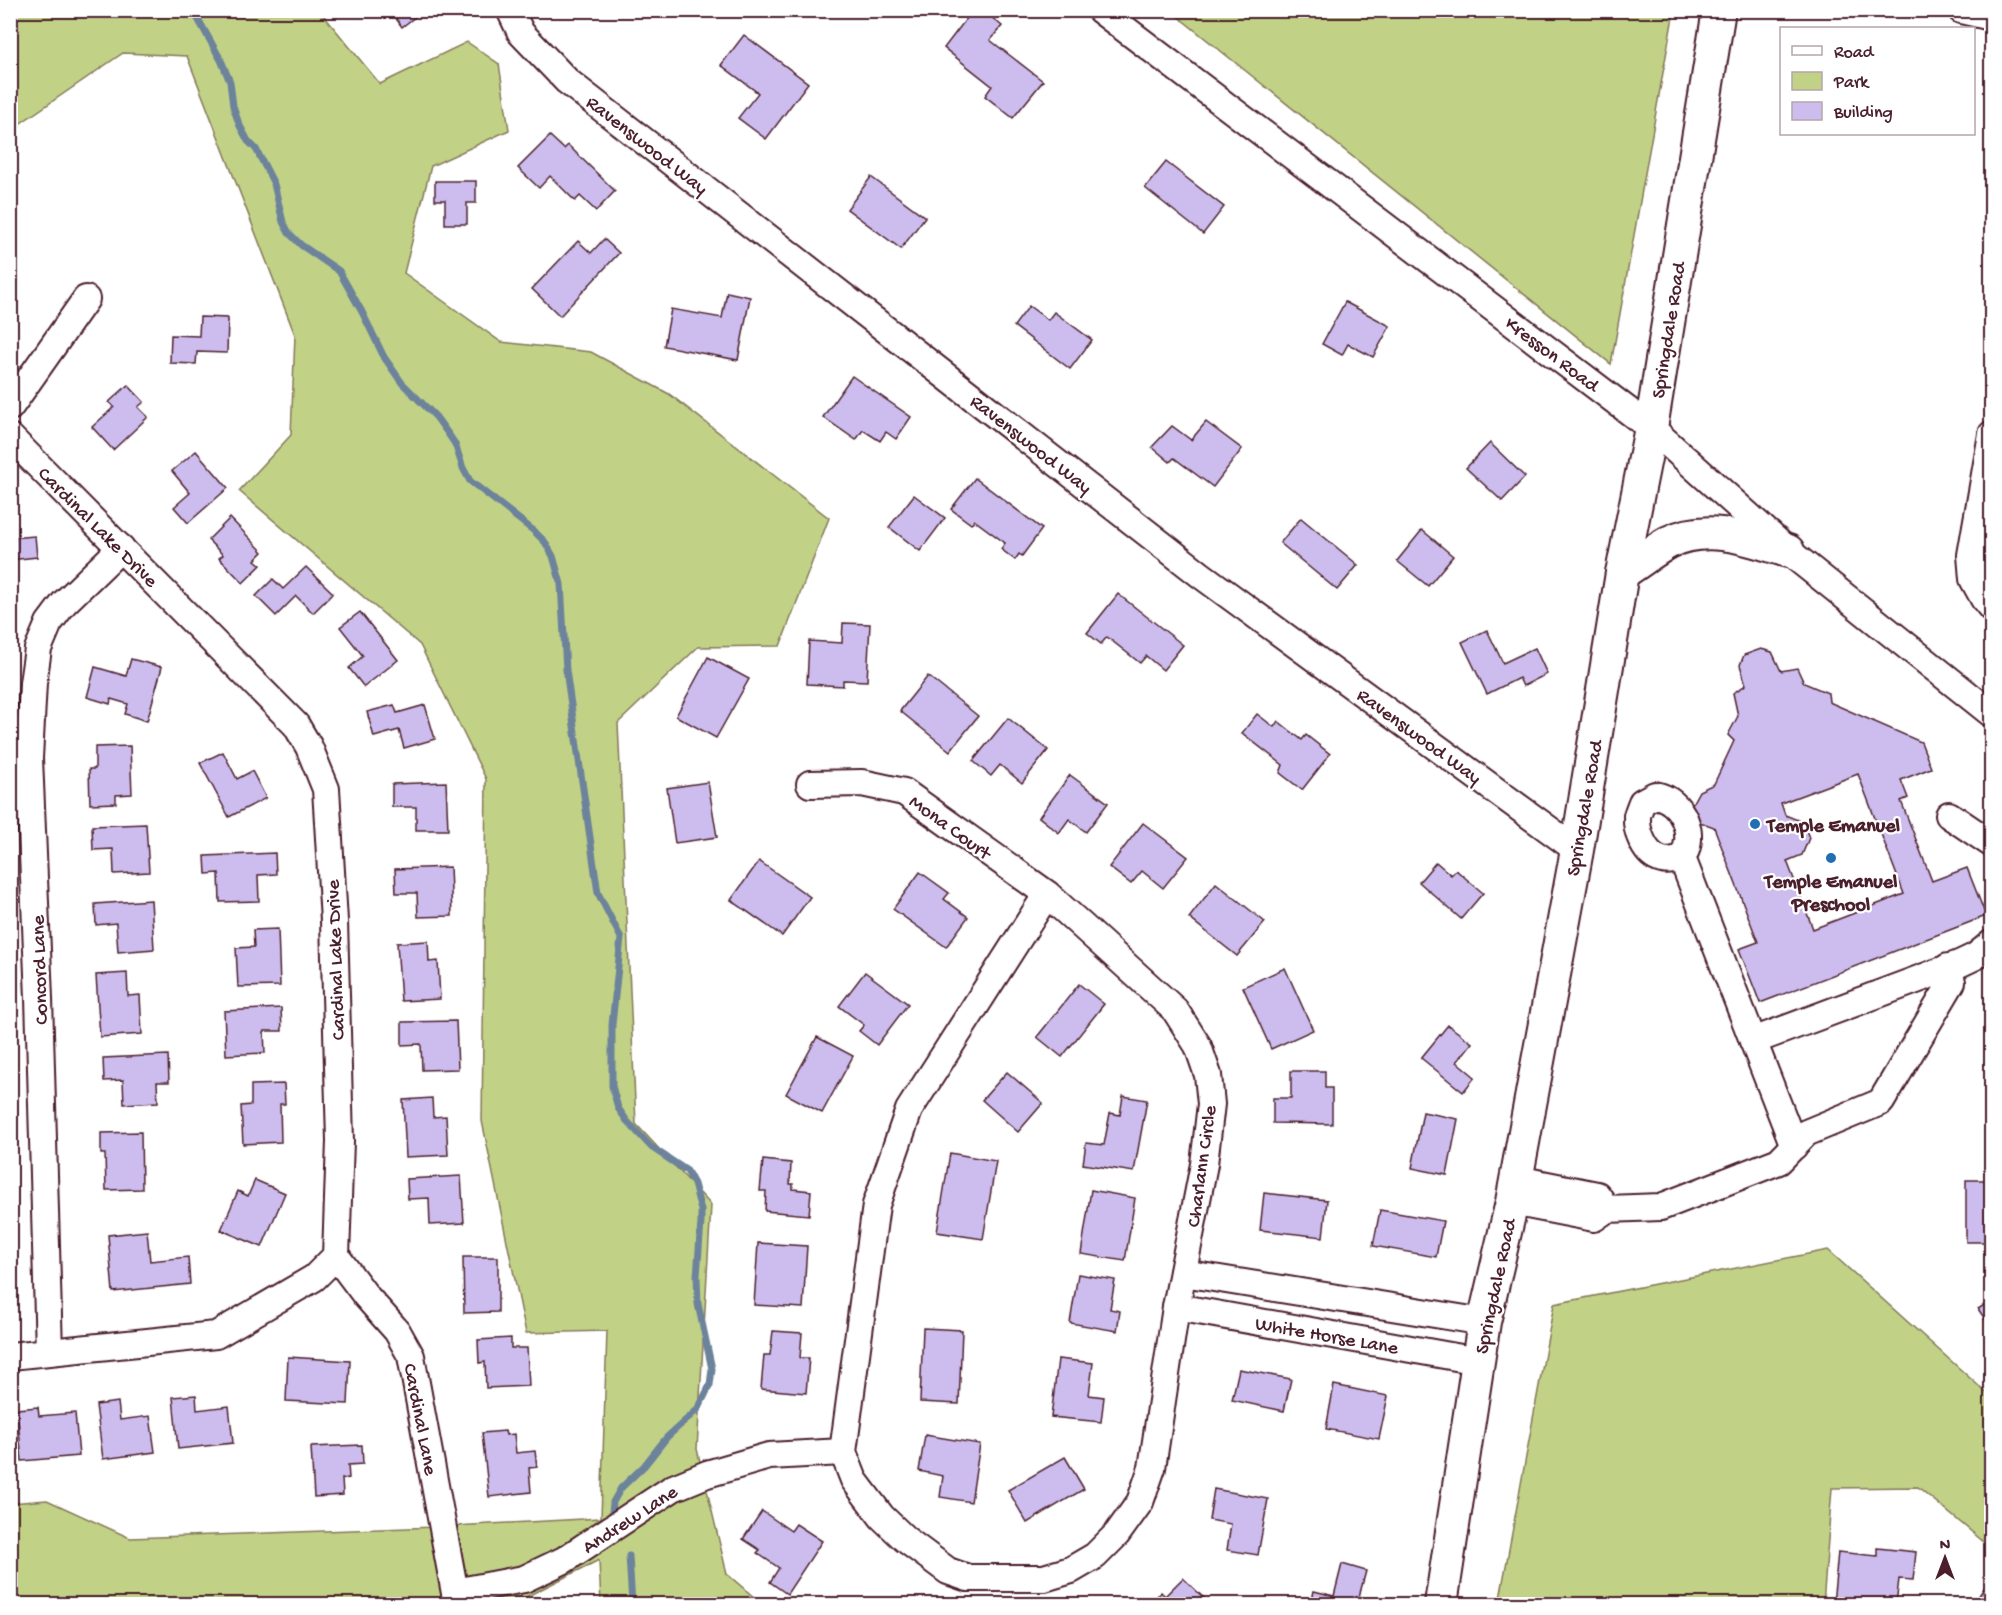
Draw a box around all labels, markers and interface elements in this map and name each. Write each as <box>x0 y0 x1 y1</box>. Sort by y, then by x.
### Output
legend <box>1780 27 1975 135</box>
text: Road <box>1834 43 1875 64</box>
text: Park <box>1833 73 1870 94</box>
street label: Ravenswood Way <box>580 92 711 202</box>
text: Building <box>1833 103 1893 124</box>
street label: Springdale Road <box>1648 259 1693 400</box>
street label: Kresson Road <box>1499 313 1604 400</box>
street label: Ravenswood Way <box>964 391 1095 501</box>
street label: Cardinal Lake Drive <box>32 463 162 594</box>
street label: Ravenswood Way <box>1351 685 1485 791</box>
street label: Springdale Road <box>1563 737 1610 878</box>
street label: Mona Court <box>904 791 996 867</box>
place label: Temple Emanuel <box>1765 816 1900 839</box>
marker: Temple Emanuel <box>1748 817 1762 831</box>
marker: Temple Emanuel Preschool <box>1824 851 1838 865</box>
place label: Temple Emanuel Preschool <box>1763 872 1898 918</box>
street label: Cardinal Lake Drive <box>323 878 352 1041</box>
street label: Concord Lane <box>28 914 55 1025</box>
street label: Charlann Circle <box>1184 1103 1223 1229</box>
street label: Springdale Road <box>1472 1215 1523 1356</box>
street label: White Horse Lane <box>1253 1314 1400 1361</box>
street label: Cardinal Lane <box>396 1362 441 1478</box>
street label: Andrew Lane <box>579 1481 683 1560</box>
north arrow <box>1915 1528 1975 1588</box>
text: N <box>1940 1537 1951 1556</box>

